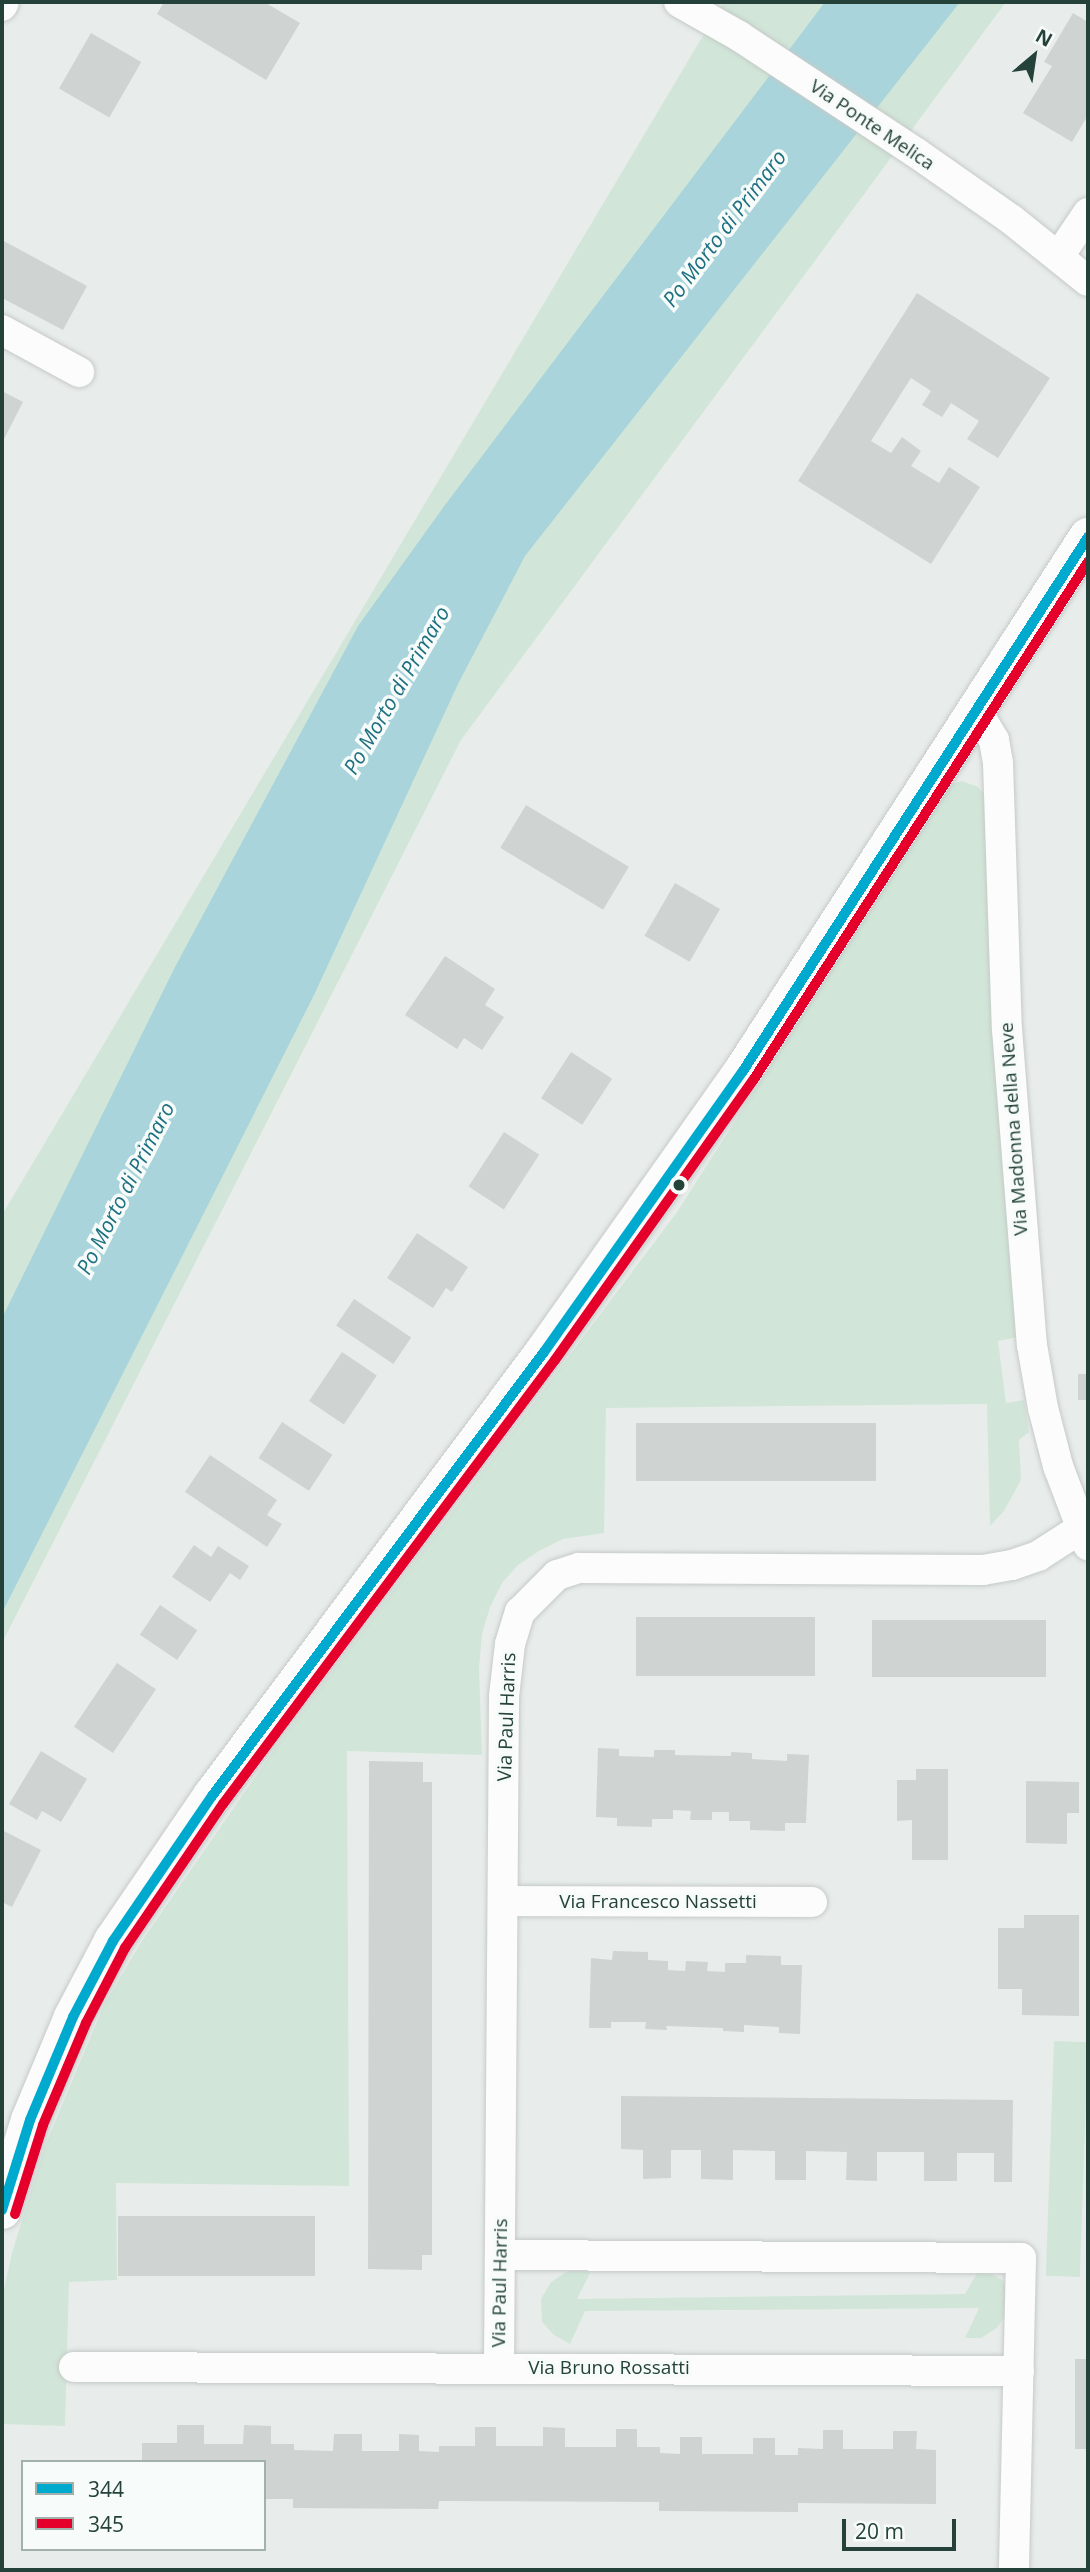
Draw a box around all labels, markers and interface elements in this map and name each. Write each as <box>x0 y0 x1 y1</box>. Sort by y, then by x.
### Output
north arrow <box>999 21 1069 91</box>
text: N <box>1031 23 1057 53</box>
street label: Via Ponte Melica <box>805 75 939 175</box>
water label: Po Morto di Primaro <box>657 145 791 311</box>
water label: Po Morto di Primaro <box>338 602 454 778</box>
street label: Via Madonna della Neve <box>995 1022 1033 1236</box>
water label: Po Morto di Primaro <box>71 1098 179 1278</box>
unlabelled marker <box>672 1178 686 1192</box>
street label: Via Paul Harris <box>493 1652 521 1782</box>
street label: Via Francesco Nassetti <box>559 1891 757 1913</box>
street label: Via Paul Harris <box>487 2218 513 2348</box>
street label: Via Bruno Rossatti <box>528 2357 690 2379</box>
legend <box>21 2460 266 2551</box>
text: 344 <box>88 2475 124 2503</box>
scale bar <box>845 2506 959 2550</box>
text: 345 <box>88 2510 124 2538</box>
text: 20 m <box>855 2517 904 2545</box>

